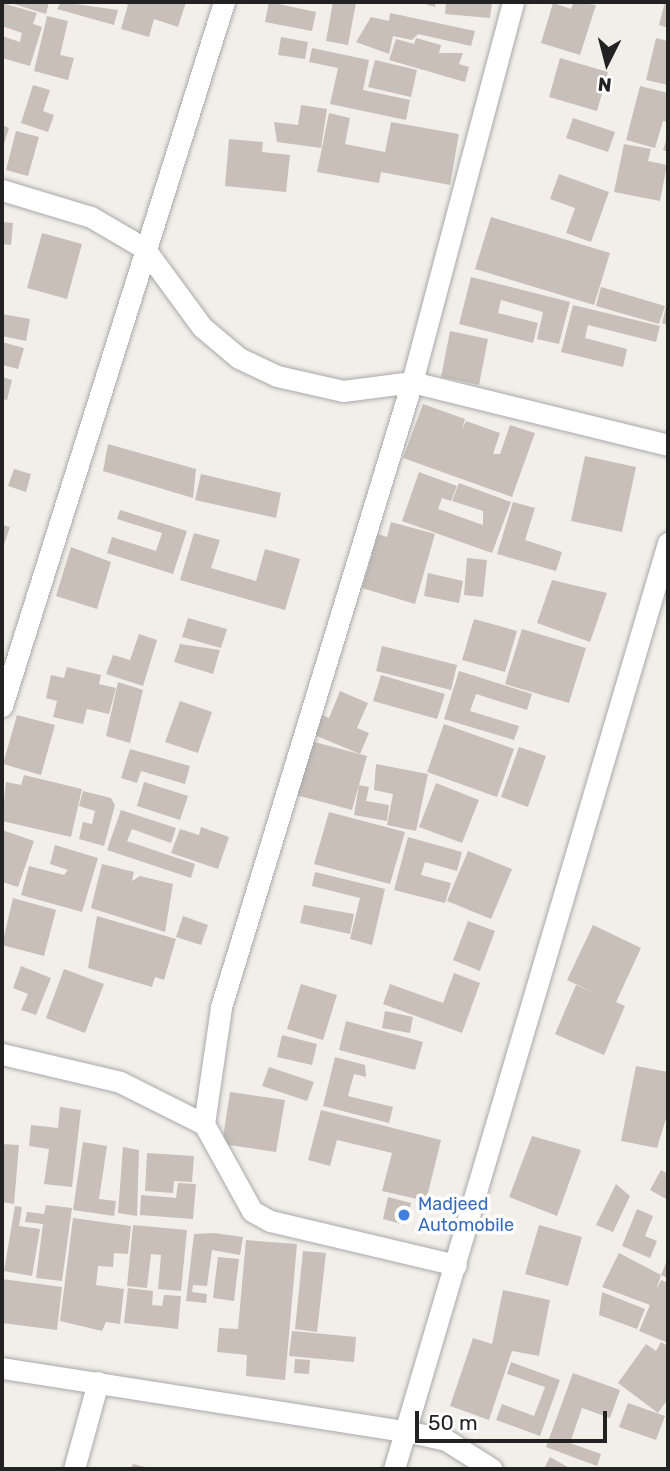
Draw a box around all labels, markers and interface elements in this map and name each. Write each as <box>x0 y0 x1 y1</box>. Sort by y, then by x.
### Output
north arrow <box>572 28 642 98</box>
text: N <box>597 72 613 97</box>
place label: Madjeed Automobile <box>418 1194 514 1236</box>
marker: Madjeed Automobile <box>396 1207 412 1223</box>
scale bar <box>418 1398 610 1442</box>
text: 50 m <box>428 1410 478 1435</box>

